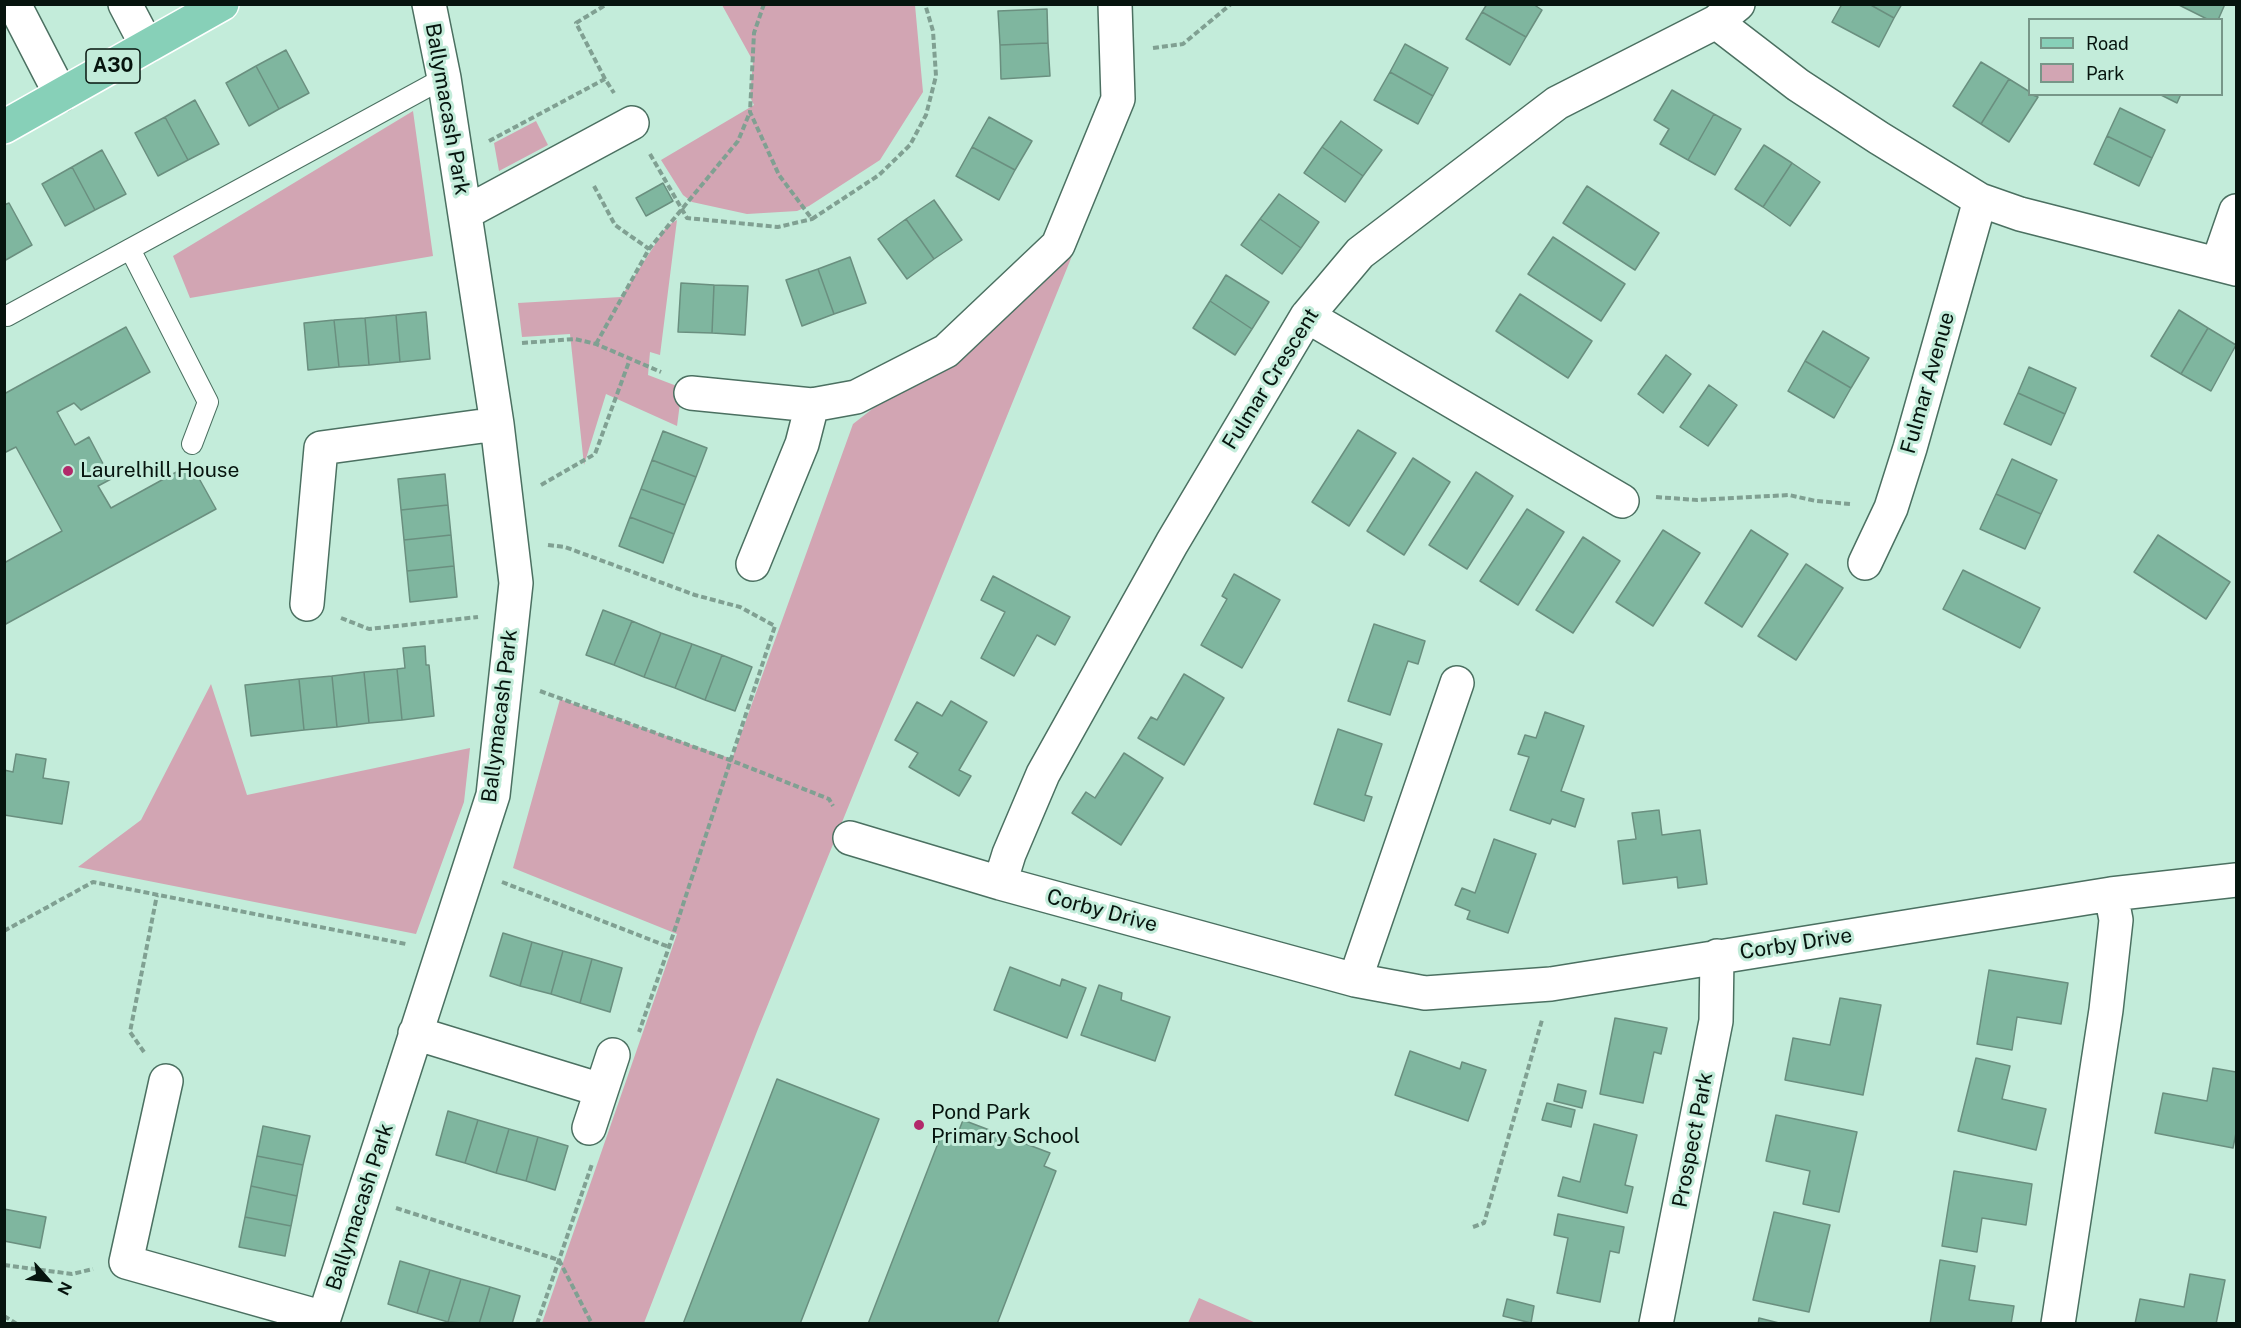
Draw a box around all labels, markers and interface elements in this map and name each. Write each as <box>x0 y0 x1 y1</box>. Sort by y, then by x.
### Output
legend <box>2028 18 2223 96</box>
street label: Ballymacash Park <box>419 21 475 197</box>
text: Road <box>2086 33 2129 54</box>
road number: A30 <box>86 49 140 83</box>
text: Park <box>2086 63 2124 84</box>
street label: Fulmar Crescent <box>1217 304 1325 454</box>
street label: Fulmar Avenue <box>1896 309 1960 457</box>
place label: Laurelhill House <box>80 458 239 484</box>
marker: Laurelhill House <box>61 464 75 478</box>
street label: Ballymacash Park <box>477 628 523 804</box>
street label: Corby Drive <box>1044 884 1160 938</box>
street label: Corby Drive <box>1738 923 1854 965</box>
street label: Prospect Park <box>1668 1070 1718 1210</box>
place label: Pond Park Primary School <box>931 1100 1080 1150</box>
marker: Pond Park Primary School <box>912 1118 926 1132</box>
street label: Ballymacash Park <box>321 1120 399 1294</box>
north arrow <box>18 1250 78 1310</box>
text: N <box>53 1279 76 1298</box>

